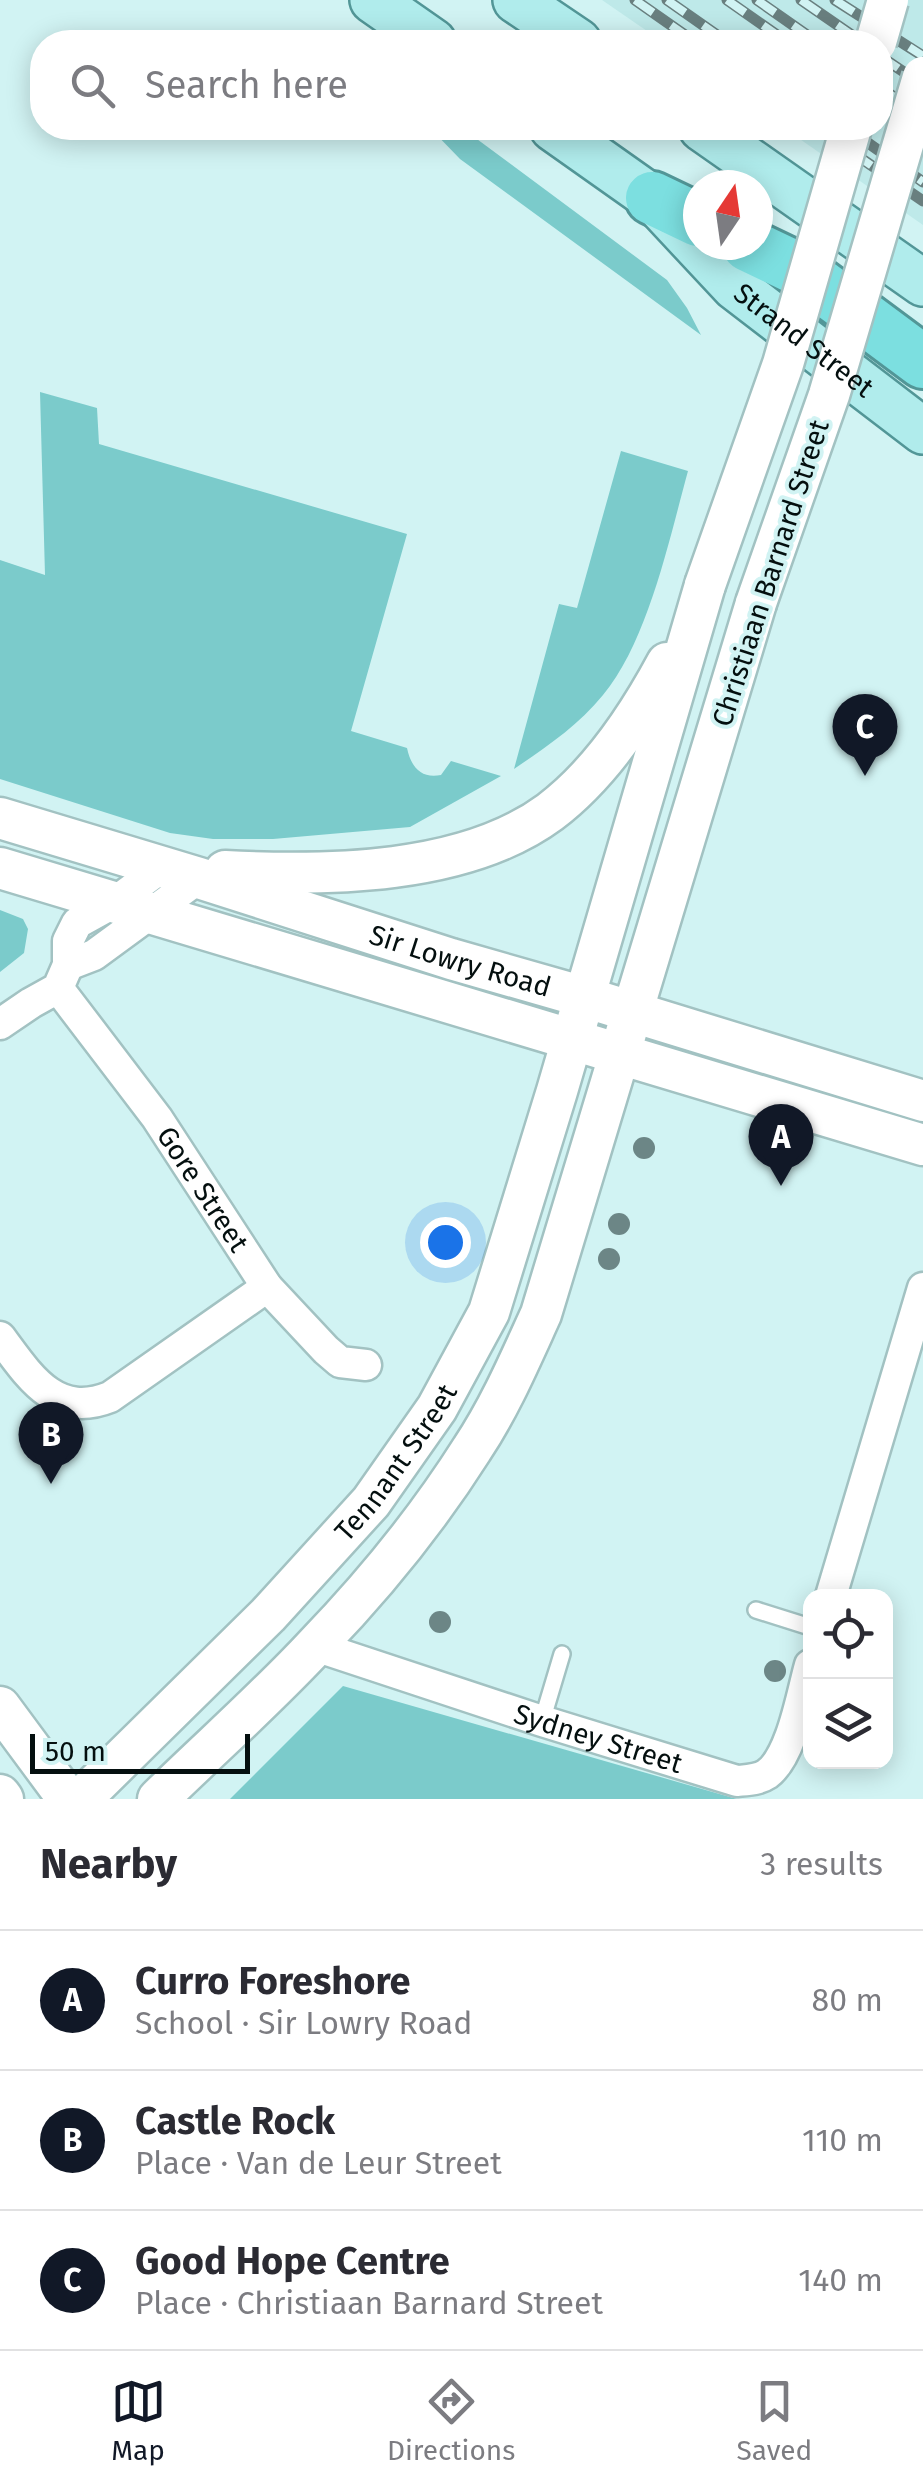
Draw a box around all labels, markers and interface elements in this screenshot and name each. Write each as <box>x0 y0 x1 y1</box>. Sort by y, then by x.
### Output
search box <box>30 30 893 140</box>
icon: search <box>65 58 120 113</box>
text: Search here <box>145 62 348 108</box>
north arrow <box>683 170 773 260</box>
street label: Strand Street <box>727 276 881 405</box>
street label: Christiaan Barnard Street <box>705 415 836 731</box>
pin: C <box>832 694 898 776</box>
street label: Sir Lowry Road <box>365 918 555 1004</box>
pin: A <box>748 1104 814 1186</box>
street label: Gore Street <box>150 1120 256 1259</box>
your location <box>420 1217 471 1268</box>
street label: Tennant Street <box>328 1378 464 1548</box>
pin: B <box>18 1402 84 1484</box>
map controls <box>803 1589 893 1769</box>
button: locate <box>803 1589 893 1679</box>
button: layers <box>803 1679 893 1769</box>
street label: Sydney Street <box>510 1697 687 1780</box>
scale bar <box>30 1729 250 1774</box>
text: 50 m <box>45 1735 106 1768</box>
text: Nearby <box>40 1839 177 1889</box>
text: 3 results <box>760 1845 883 1883</box>
text: Curro Foreshore <box>135 1958 411 2004</box>
text: A <box>63 1981 82 2019</box>
text: 80 m <box>812 1981 883 2019</box>
text: School · Sir Lowry Road <box>135 2004 472 2042</box>
text: Castle Rock <box>135 2098 335 2144</box>
text: B <box>63 2121 82 2159</box>
text: 110 m <box>802 2121 883 2159</box>
text: Place · Van de Leur Street <box>135 2144 502 2182</box>
text: Good Hope Centre <box>135 2238 450 2284</box>
text: C <box>63 2261 82 2299</box>
text: 140 m <box>798 2261 883 2299</box>
text: Place · Christiaan Barnard Street <box>135 2284 603 2322</box>
tab: Map <box>111 2374 166 2467</box>
tab: Directions <box>387 2374 515 2467</box>
tab: Saved <box>737 2374 812 2467</box>

